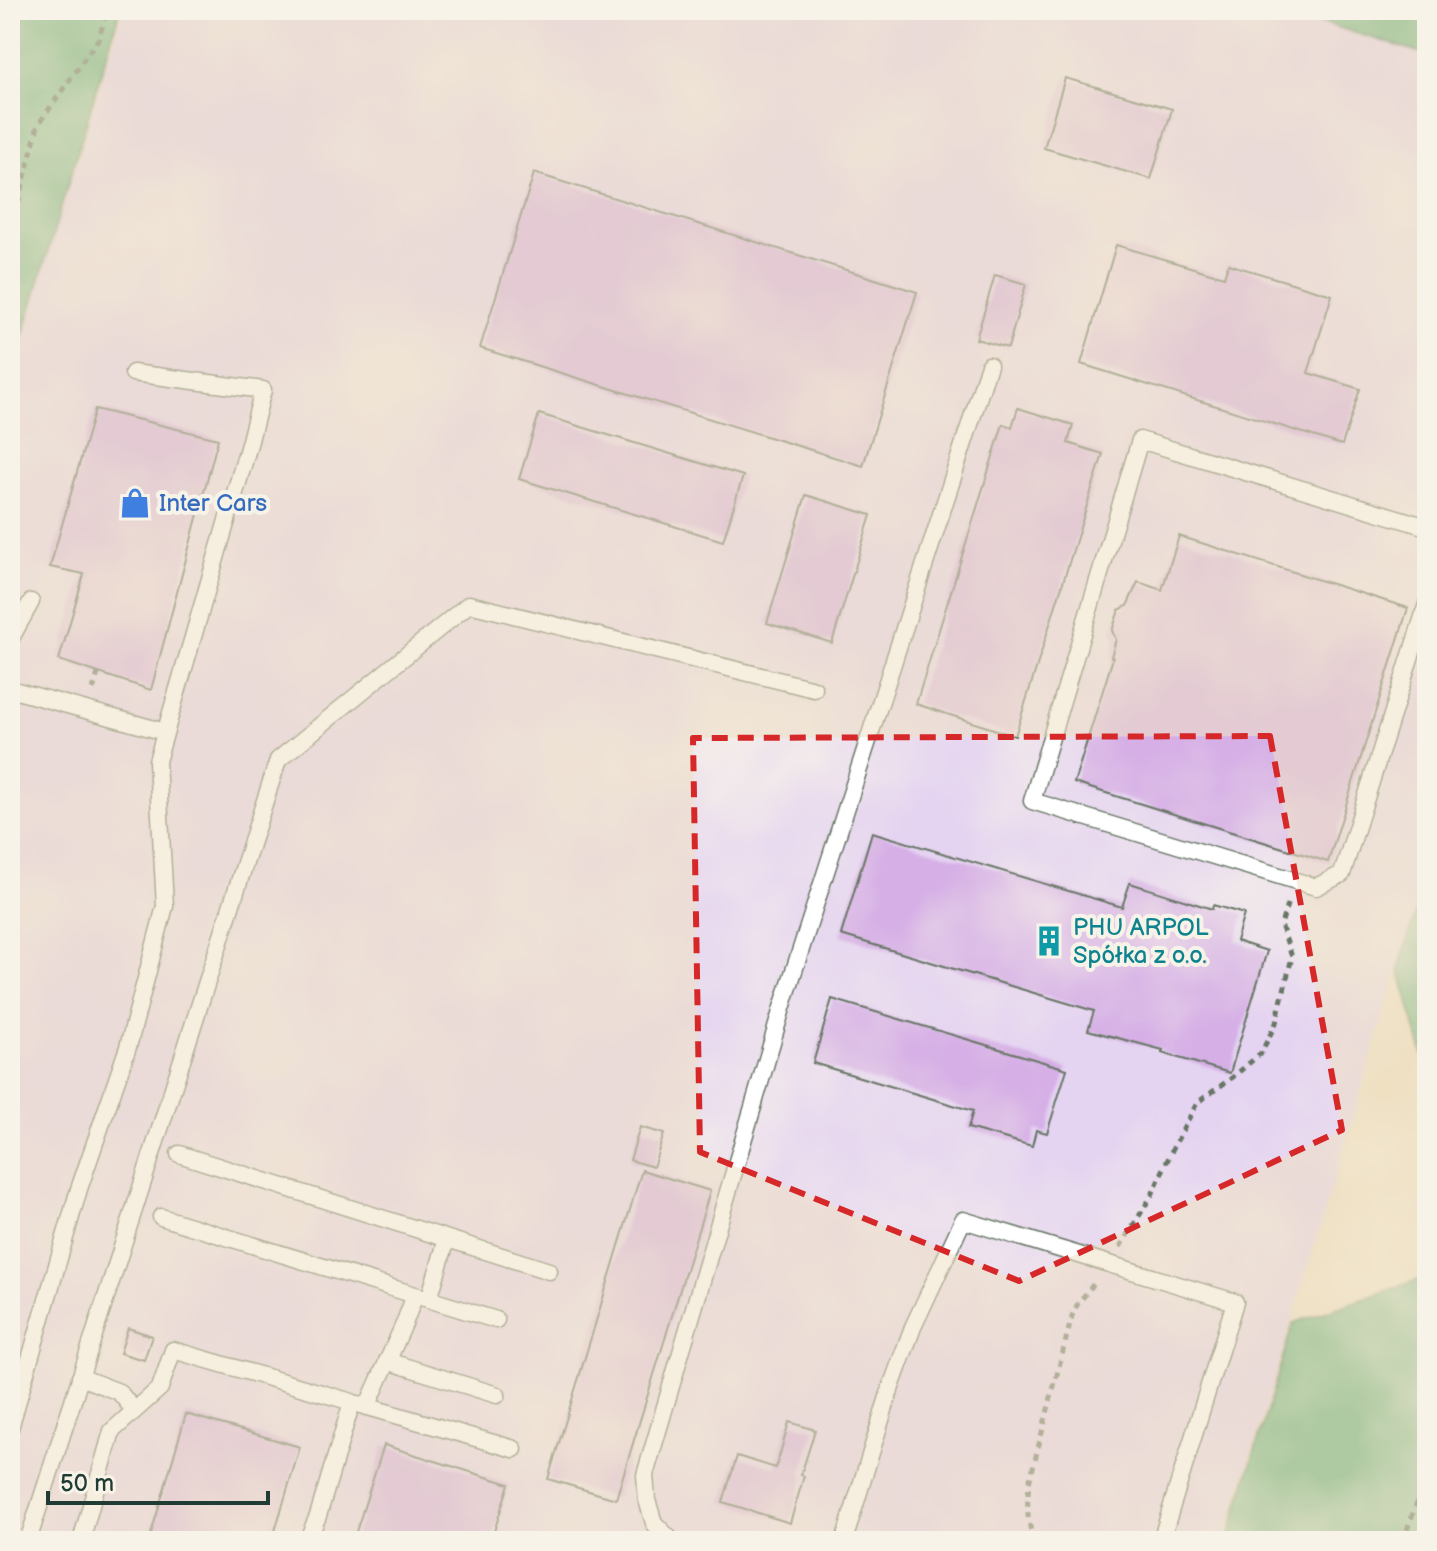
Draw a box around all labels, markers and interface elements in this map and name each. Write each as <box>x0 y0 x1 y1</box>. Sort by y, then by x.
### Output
shop icon: Inter Cars <box>118 486 152 520</box>
place label: Inter Cars <box>159 489 267 518</box>
place label: PHU ARPOL Spółka z o.o. <box>1073 913 1209 970</box>
building icon: PHU ARPOL Spółka z o.o. <box>1032 924 1066 958</box>
scale bar <box>48 1455 268 1505</box>
text: 50 m <box>60 1469 114 1498</box>

